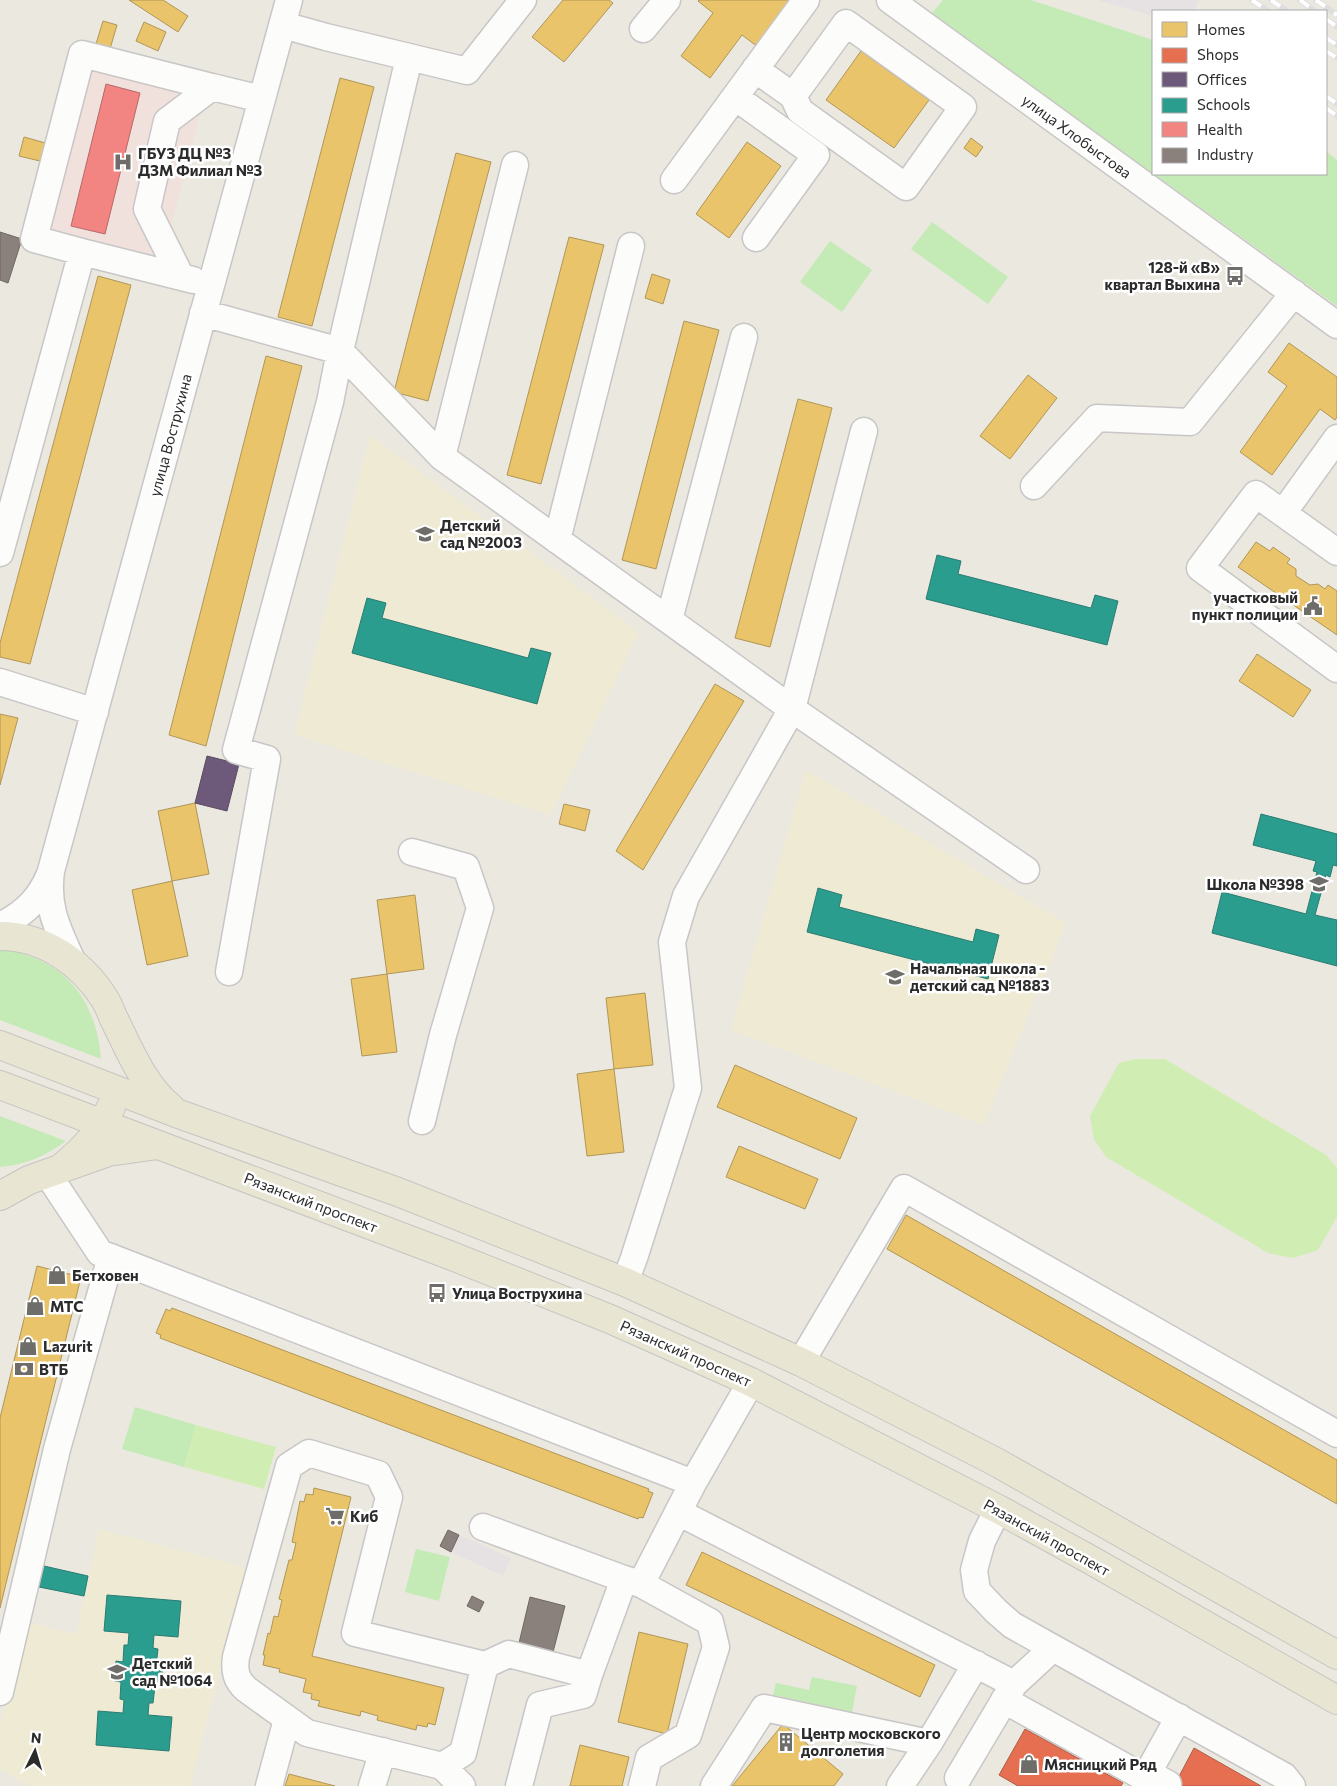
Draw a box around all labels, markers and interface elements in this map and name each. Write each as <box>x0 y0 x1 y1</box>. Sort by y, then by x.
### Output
legend <box>1152 10 1327 175</box>
text: Homes <box>1197 20 1245 38</box>
text: Shops <box>1197 45 1239 63</box>
text: Offices <box>1197 70 1247 88</box>
street label: улица Хлобыстова <box>1019 90 1135 182</box>
text: Schools <box>1197 95 1251 113</box>
text: Health <box>1197 120 1243 138</box>
place label: ГБУЗ ДЦ №3 ДЗМ Филиал №3 <box>138 144 262 179</box>
text: Industry <box>1197 145 1254 163</box>
hospital icon: ГБУЗ ДЦ №3 ДЗМ Филиал №3 <box>112 151 134 173</box>
place label: 128-й «В» квартал Выхина <box>1104 258 1220 293</box>
bus stop icon: 128-й «В» квартал Выхина <box>1224 265 1246 287</box>
street label: улица Вострухина <box>145 372 195 498</box>
place label: Детский сад №2003 <box>440 516 522 551</box>
school or university icon: Детский сад №2003 <box>414 523 436 545</box>
place label: участковый пункт полиции <box>1192 588 1298 623</box>
public building icon: участковый пункт полиции <box>1302 595 1324 617</box>
school or university icon: Школа №398 <box>1308 873 1330 895</box>
place label: Школа №398 <box>1206 875 1304 893</box>
place label: Начальная школа - детский сад №1883 <box>910 959 1050 994</box>
school or university icon: Начальная школа - детский сад №1883 <box>884 966 906 988</box>
street label: Рязанский проспект <box>242 1168 380 1236</box>
shop icon: Бетховен <box>46 1264 68 1286</box>
place label: Бетховен <box>72 1266 139 1284</box>
bus stop icon: Улица Вострухина <box>426 1282 448 1304</box>
place label: Улица Вострухина <box>452 1284 583 1302</box>
shop icon: МТС <box>24 1295 46 1317</box>
place label: МТС <box>50 1297 83 1315</box>
street label: Рязанский проспект <box>618 1316 754 1390</box>
shop icon: Lazurit <box>17 1335 39 1357</box>
place label: Lazurit <box>43 1337 93 1355</box>
bank icon: ВТБ <box>13 1358 35 1380</box>
place label: ВТБ <box>39 1360 69 1378</box>
street label: Рязанский проспект <box>981 1495 1113 1579</box>
supermarket icon: Киб <box>324 1505 346 1527</box>
place label: Киб <box>350 1507 378 1525</box>
place label: Детский сад №1064 <box>132 1654 212 1689</box>
school or university icon: Детский сад №1064 <box>106 1661 128 1683</box>
place label: Центр московского долголетия <box>801 1724 941 1759</box>
north arrow <box>10 1726 60 1776</box>
text: N <box>30 1729 42 1746</box>
building icon: Центр московского долголетия <box>775 1731 797 1753</box>
shop icon: Мясницкий Ряд <box>1018 1753 1040 1775</box>
place label: Мясницкий Ряд <box>1044 1755 1157 1773</box>

